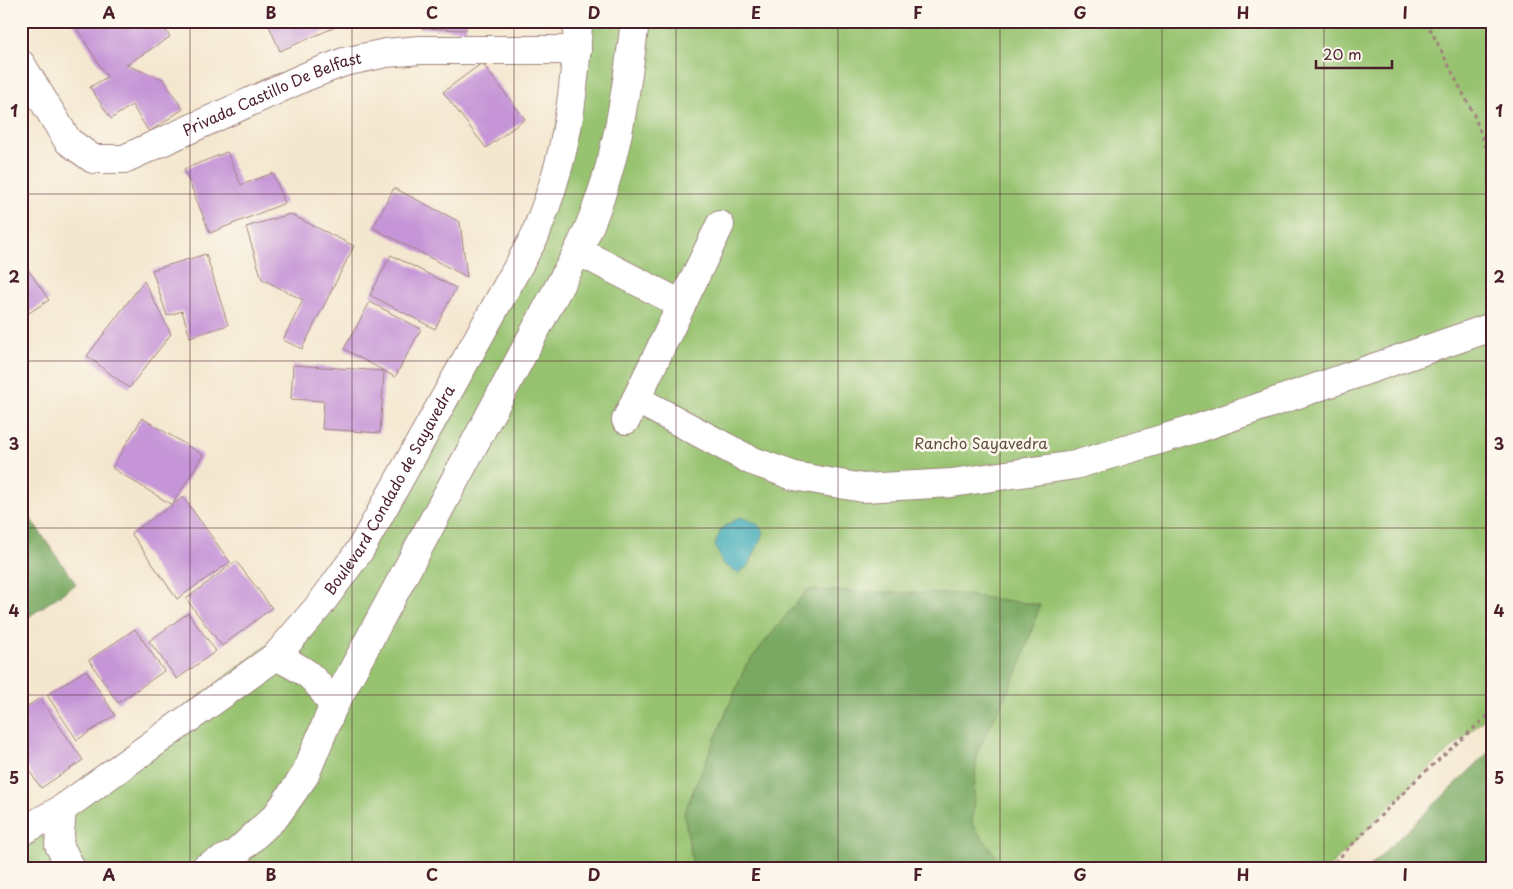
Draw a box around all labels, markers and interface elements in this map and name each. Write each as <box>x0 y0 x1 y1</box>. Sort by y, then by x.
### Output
text: A <box>103 0 116 24</box>
text: B <box>266 0 277 24</box>
text: C <box>426 0 438 24</box>
text: D <box>588 0 600 24</box>
text: E <box>751 0 761 24</box>
text: F <box>913 0 923 24</box>
text: G <box>1073 0 1087 24</box>
text: H <box>1237 0 1249 24</box>
text: I <box>1402 0 1408 24</box>
scale bar <box>1316 38 1392 70</box>
text: 20 m <box>1323 42 1362 65</box>
street label: Privada Castillo De Belfast <box>179 46 363 141</box>
text: 1 <box>10 98 18 122</box>
text: 1 <box>1495 98 1503 122</box>
text: 2 <box>8 264 20 288</box>
text: 2 <box>1493 264 1505 288</box>
street label: Boulevard Condado de Sayavedra <box>318 380 460 599</box>
text: 3 <box>9 431 19 455</box>
park label: Rancho Sayavedra <box>914 431 1048 454</box>
text: 3 <box>1494 431 1504 455</box>
text: 4 <box>9 598 20 622</box>
text: 4 <box>1494 598 1505 622</box>
text: 5 <box>9 765 19 789</box>
text: 5 <box>1494 765 1504 789</box>
text: A <box>103 862 116 886</box>
text: B <box>266 862 277 886</box>
text: C <box>426 862 438 886</box>
text: D <box>588 862 600 886</box>
text: E <box>751 862 761 886</box>
text: F <box>913 862 923 886</box>
text: G <box>1073 862 1087 886</box>
text: H <box>1237 862 1249 886</box>
text: I <box>1402 862 1408 886</box>

